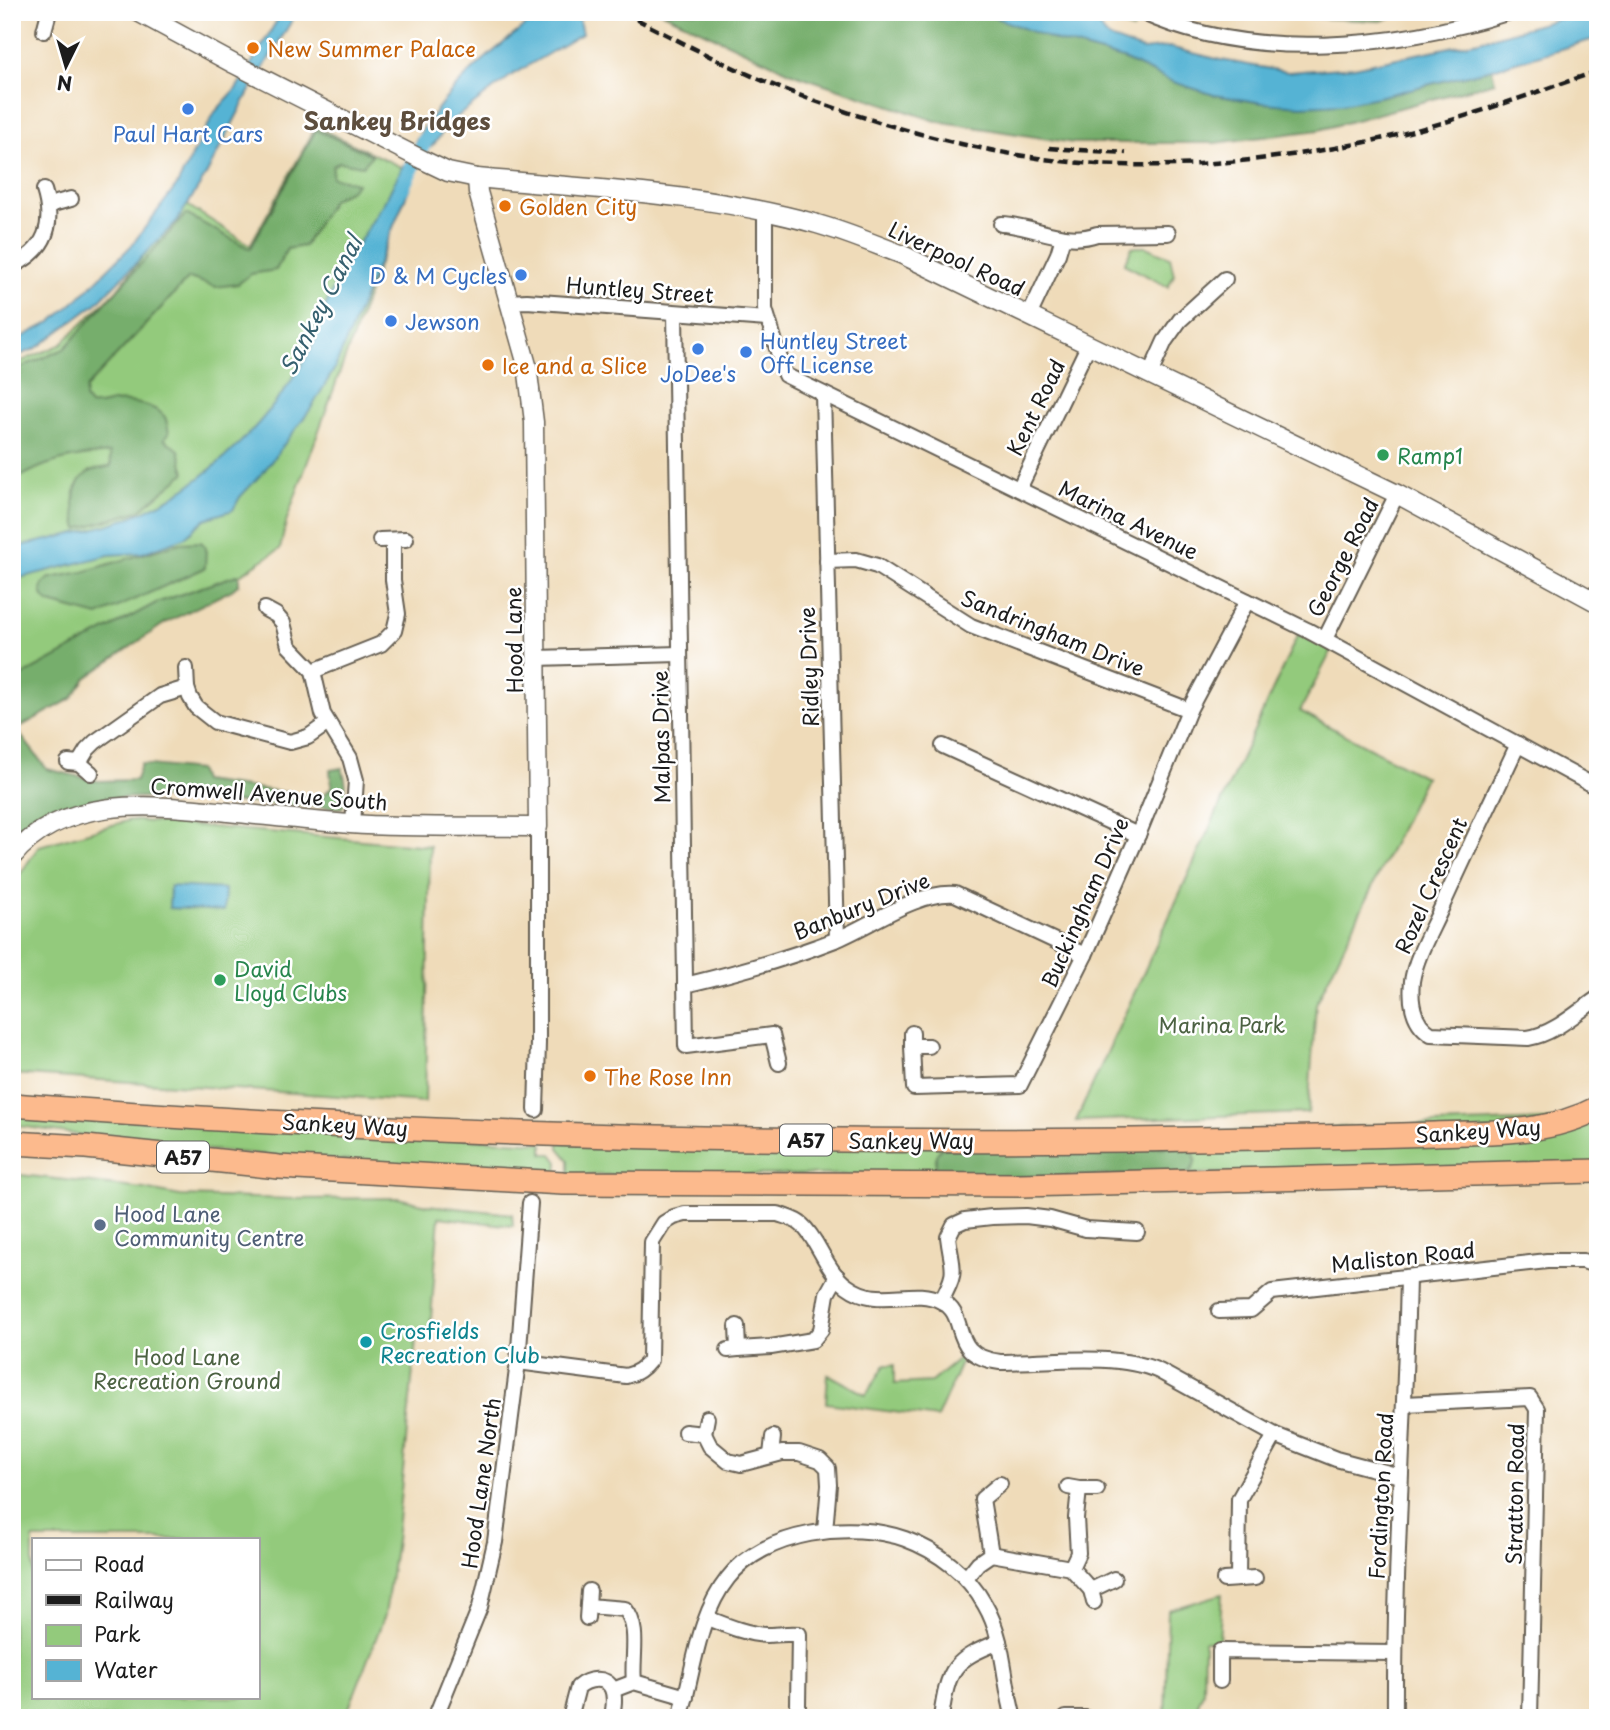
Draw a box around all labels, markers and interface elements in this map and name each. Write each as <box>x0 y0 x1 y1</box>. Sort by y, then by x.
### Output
north arrow <box>32 32 102 102</box>
place label: New Summer Palace <box>267 32 475 64</box>
marker: New Summer Palace <box>245 40 261 56</box>
text: N <box>56 69 73 99</box>
marker: Paul Hart Cars <box>180 101 196 117</box>
district label: Sankey Bridges <box>303 102 491 138</box>
place label: Paul Hart Cars <box>113 117 263 149</box>
place label: Golden City <box>519 190 637 222</box>
marker: Golden City <box>497 198 513 214</box>
street label: Liverpool Road <box>884 212 1030 304</box>
water label: Sankey Canal <box>270 226 372 381</box>
place label: D & M Cycles <box>370 259 507 291</box>
marker: D & M Cycles <box>513 267 529 283</box>
street label: Huntley Street <box>565 268 715 310</box>
place label: Jewson <box>405 305 480 337</box>
marker: Jewson <box>383 313 399 329</box>
place label: Huntley Street Off License <box>760 324 908 380</box>
marker: JoDee's <box>690 341 706 357</box>
marker: Huntley Street Off License <box>738 344 754 360</box>
place label: Ice and a Slice <box>502 349 647 381</box>
street label: Kent Road <box>998 353 1072 461</box>
marker: Ice and a Slice <box>480 357 496 373</box>
place label: JoDee's <box>660 357 736 389</box>
place label: Ramp1 <box>1397 439 1463 471</box>
marker: Ramp1 <box>1375 447 1391 463</box>
street label: Marina Avenue <box>1054 471 1204 567</box>
street label: George Road <box>1298 492 1386 622</box>
street label: Sandringham Drive <box>956 581 1150 683</box>
street label: Hood Lane <box>496 586 530 694</box>
street label: Ridley Drive <box>790 606 826 728</box>
street label: Malpas Drive <box>643 670 677 804</box>
street label: Cromwell Avenue South <box>149 769 389 817</box>
street label: Buckingham Drive <box>1032 812 1136 992</box>
street label: Rozel Crescent <box>1386 812 1474 958</box>
street label: Banbury Drive <box>788 863 934 947</box>
place label: David Lloyd Clubs <box>234 952 347 1008</box>
marker: David Lloyd Clubs <box>212 972 228 988</box>
park label: Marina Park <box>1159 1008 1286 1040</box>
place label: The Rose Inn <box>604 1060 732 1092</box>
marker: The Rose Inn <box>582 1068 598 1084</box>
street label: Sankey Way <box>281 1105 409 1143</box>
street label: Sankey Way <box>1414 1110 1542 1150</box>
road number: A57 <box>780 1124 832 1156</box>
street label: Sankey Way <box>848 1124 974 1156</box>
road number: A57 <box>157 1142 209 1172</box>
place label: Hood Lane Community Centre <box>114 1197 305 1253</box>
marker: Hood Lane Community Centre <box>92 1217 108 1233</box>
street label: Maliston Road <box>1329 1233 1477 1279</box>
place label: Crosfields Recreation Club <box>380 1314 540 1370</box>
marker: Crosfields Recreation Club <box>358 1334 374 1350</box>
park label: Hood Lane Recreation Ground <box>93 1340 281 1396</box>
street label: Hood Lane North <box>452 1395 508 1571</box>
street label: Fordington Road <box>1360 1412 1400 1580</box>
street label: Stratton Road <box>1497 1423 1531 1565</box>
legend <box>32 1538 259 1698</box>
text: Road <box>94 1547 145 1579</box>
text: Railway <box>94 1583 174 1615</box>
text: Park <box>94 1617 141 1649</box>
text: Water <box>94 1653 158 1685</box>

